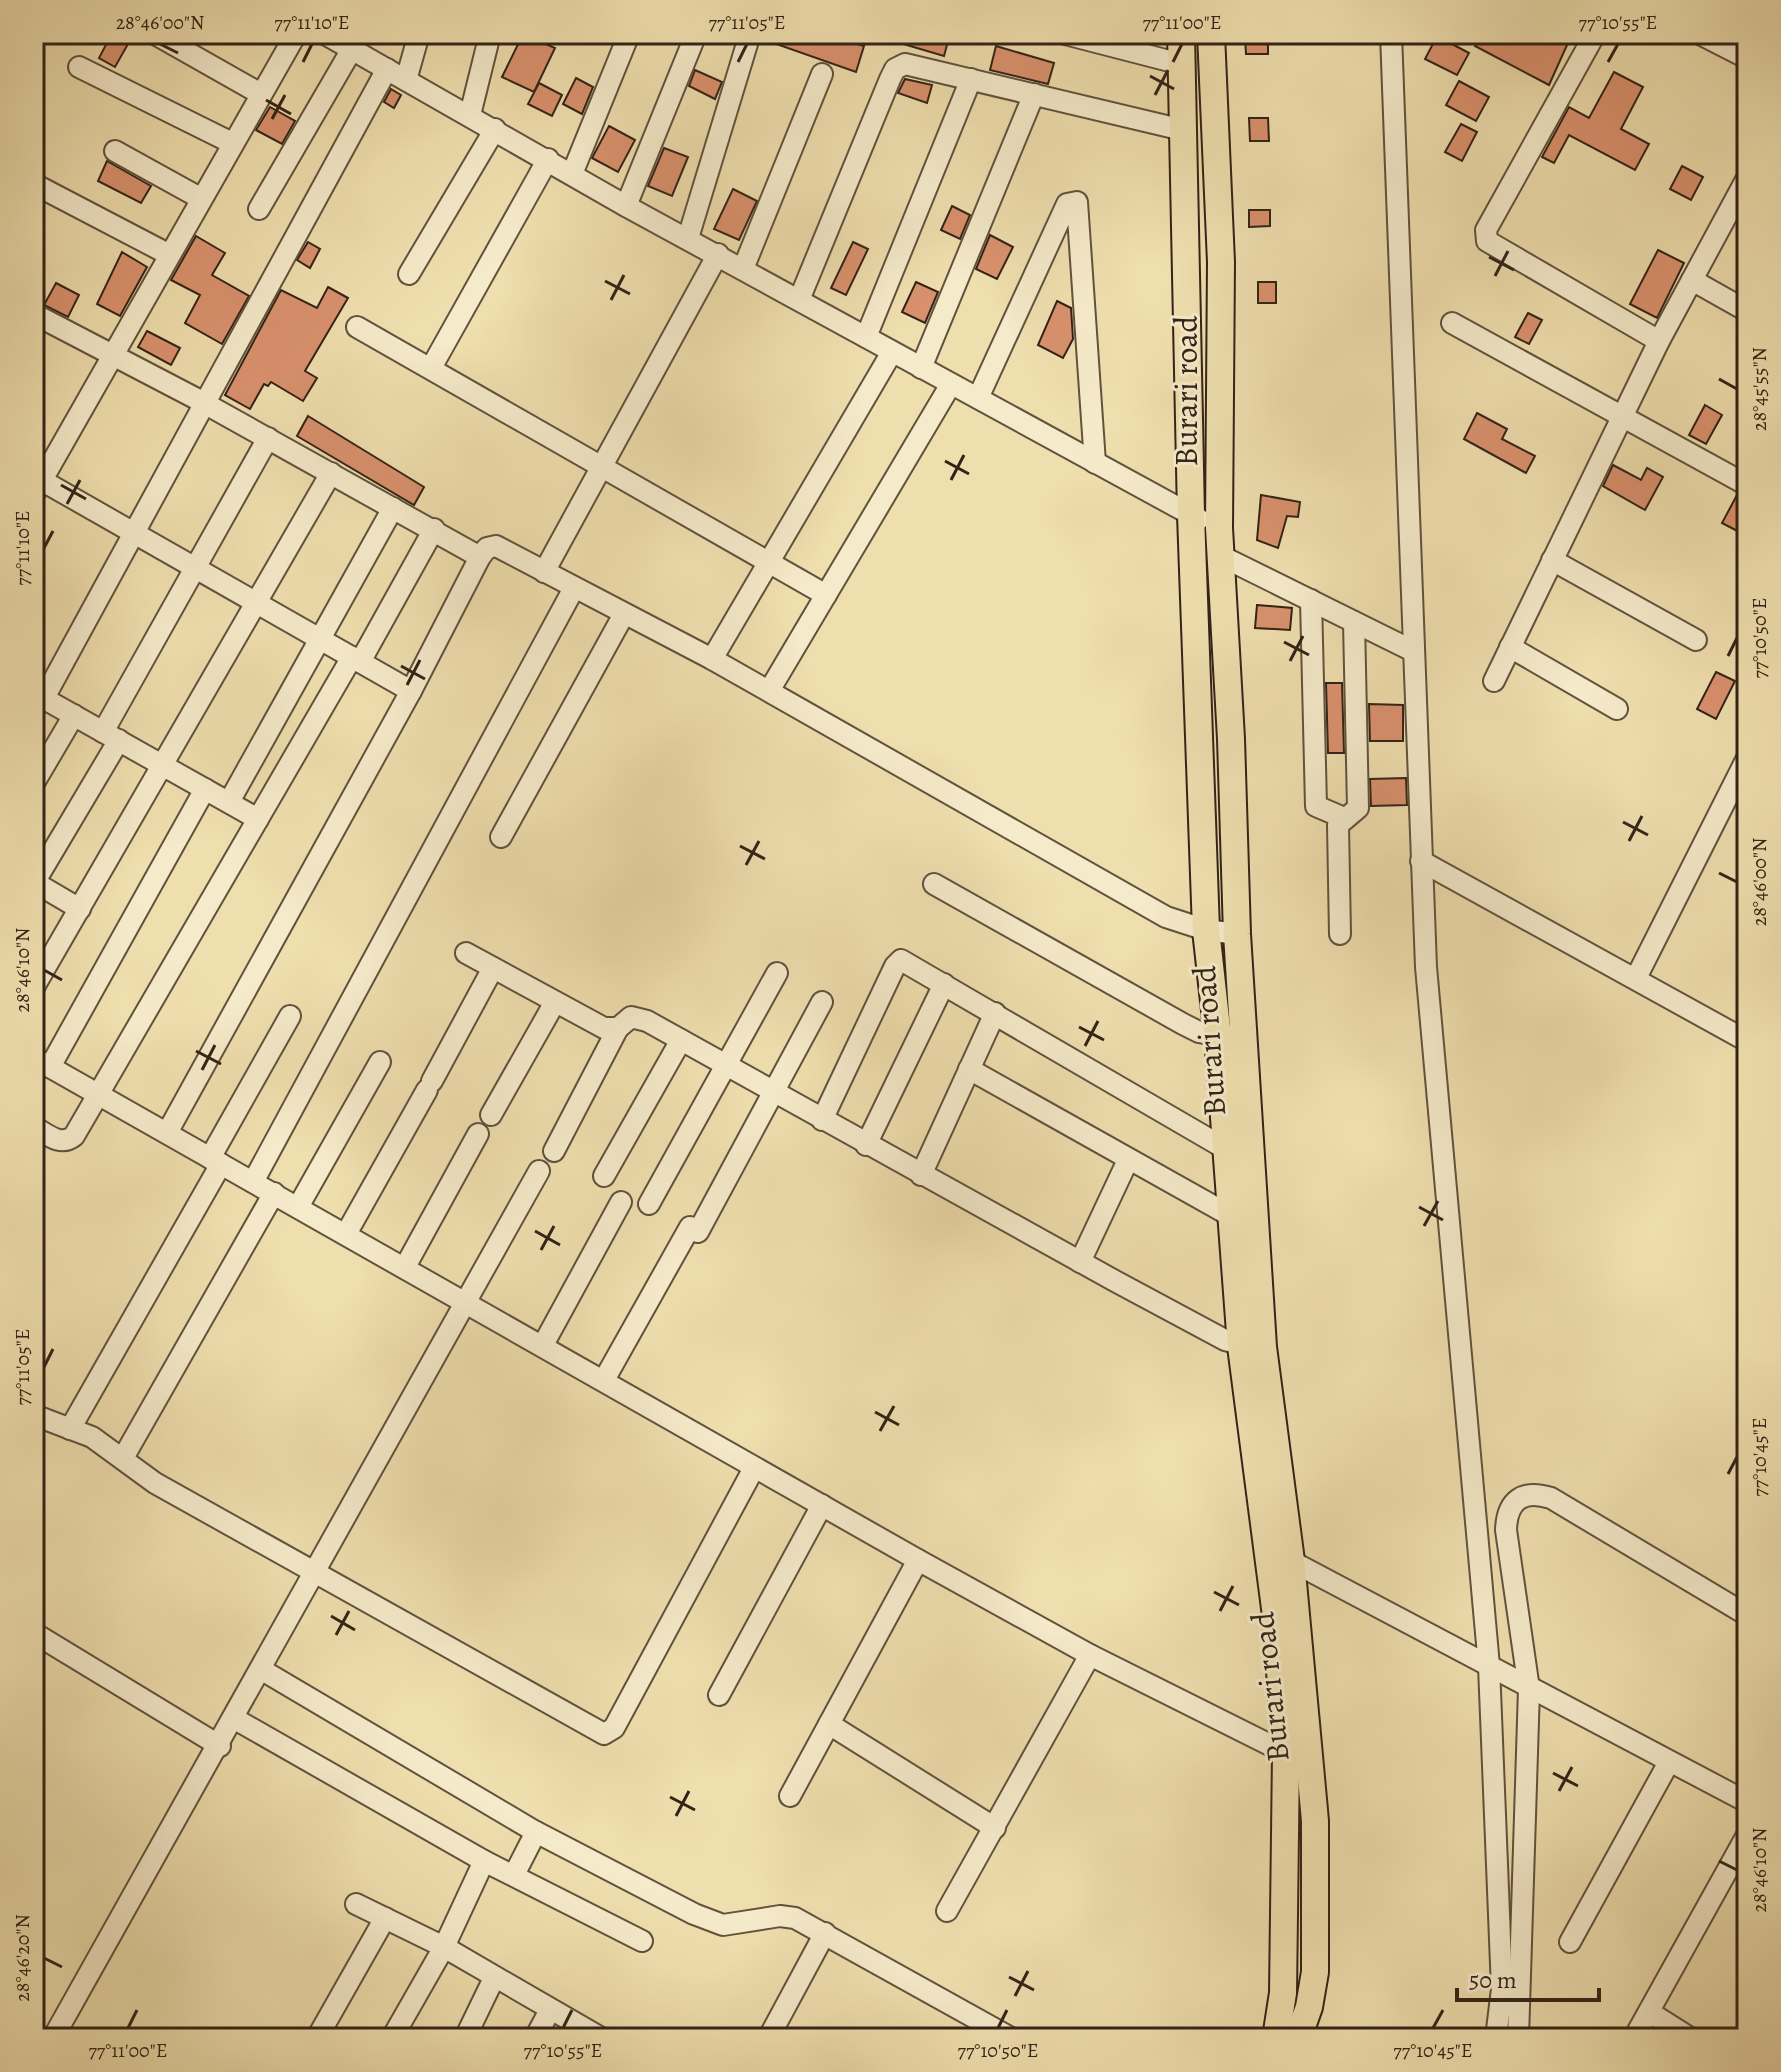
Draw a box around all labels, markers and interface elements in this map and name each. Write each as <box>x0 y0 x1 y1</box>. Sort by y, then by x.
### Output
text: 28°46'00"N <box>116 9 204 36</box>
text: 77°11'10"E <box>274 9 350 36</box>
text: 77°11'05"E <box>708 9 786 36</box>
text: 77°11'00"E <box>1142 9 1222 36</box>
text: 77°10'55"E <box>1579 9 1657 36</box>
street label: Burari road <box>1164 315 1208 466</box>
text: 28°45'55"N <box>1746 347 1773 431</box>
text: 77°11'10"E <box>9 510 36 586</box>
text: 77°10'50"E <box>1746 598 1773 678</box>
text: 28°46'00"N <box>1746 838 1773 926</box>
text: 28°46'10"N <box>9 928 36 1012</box>
street label: Burari road <box>1182 963 1236 1118</box>
text: 77°11'05"E <box>9 1328 36 1406</box>
text: 77°10'45"E <box>1746 1417 1773 1497</box>
street label: Burari road <box>1240 1609 1300 1764</box>
text: 28°46'10"N <box>1746 1828 1773 1912</box>
text: 28°46'20"N <box>9 1914 36 2002</box>
scale bar <box>1457 1952 1599 2002</box>
text: 50 m <box>1469 1964 1517 1996</box>
text: 77°11'00"E <box>88 2037 168 2064</box>
text: 77°10'55"E <box>524 2037 602 2064</box>
text: 77°10'50"E <box>958 2037 1038 2064</box>
text: 77°10'45"E <box>1393 2037 1473 2064</box>

